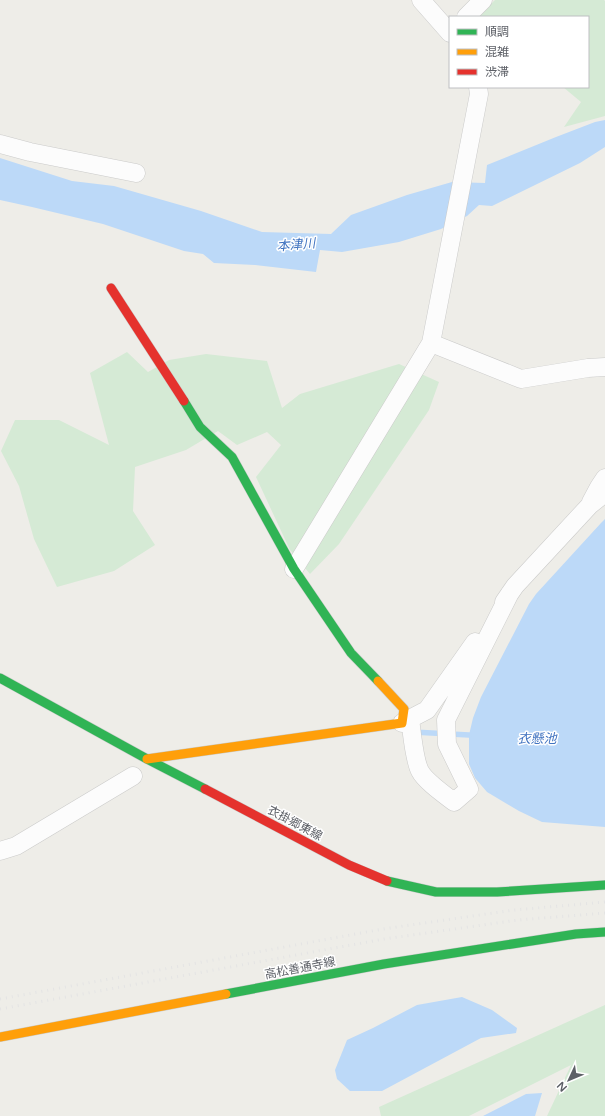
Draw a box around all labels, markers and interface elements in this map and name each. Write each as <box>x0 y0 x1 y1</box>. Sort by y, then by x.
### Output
legend <box>449 16 589 88</box>
text: 順調 <box>485 25 509 39</box>
text: 混雑 <box>485 45 509 59</box>
text: 渋滞 <box>485 65 509 79</box>
water label: 本津川 <box>276 235 318 255</box>
water label: 衣懸池 <box>517 731 558 747</box>
street label: 衣掛郷東線 <box>265 803 325 843</box>
street label: 高松善通寺線 <box>263 954 337 982</box>
north arrow <box>549 1060 589 1100</box>
text: N <box>554 1079 570 1094</box>

